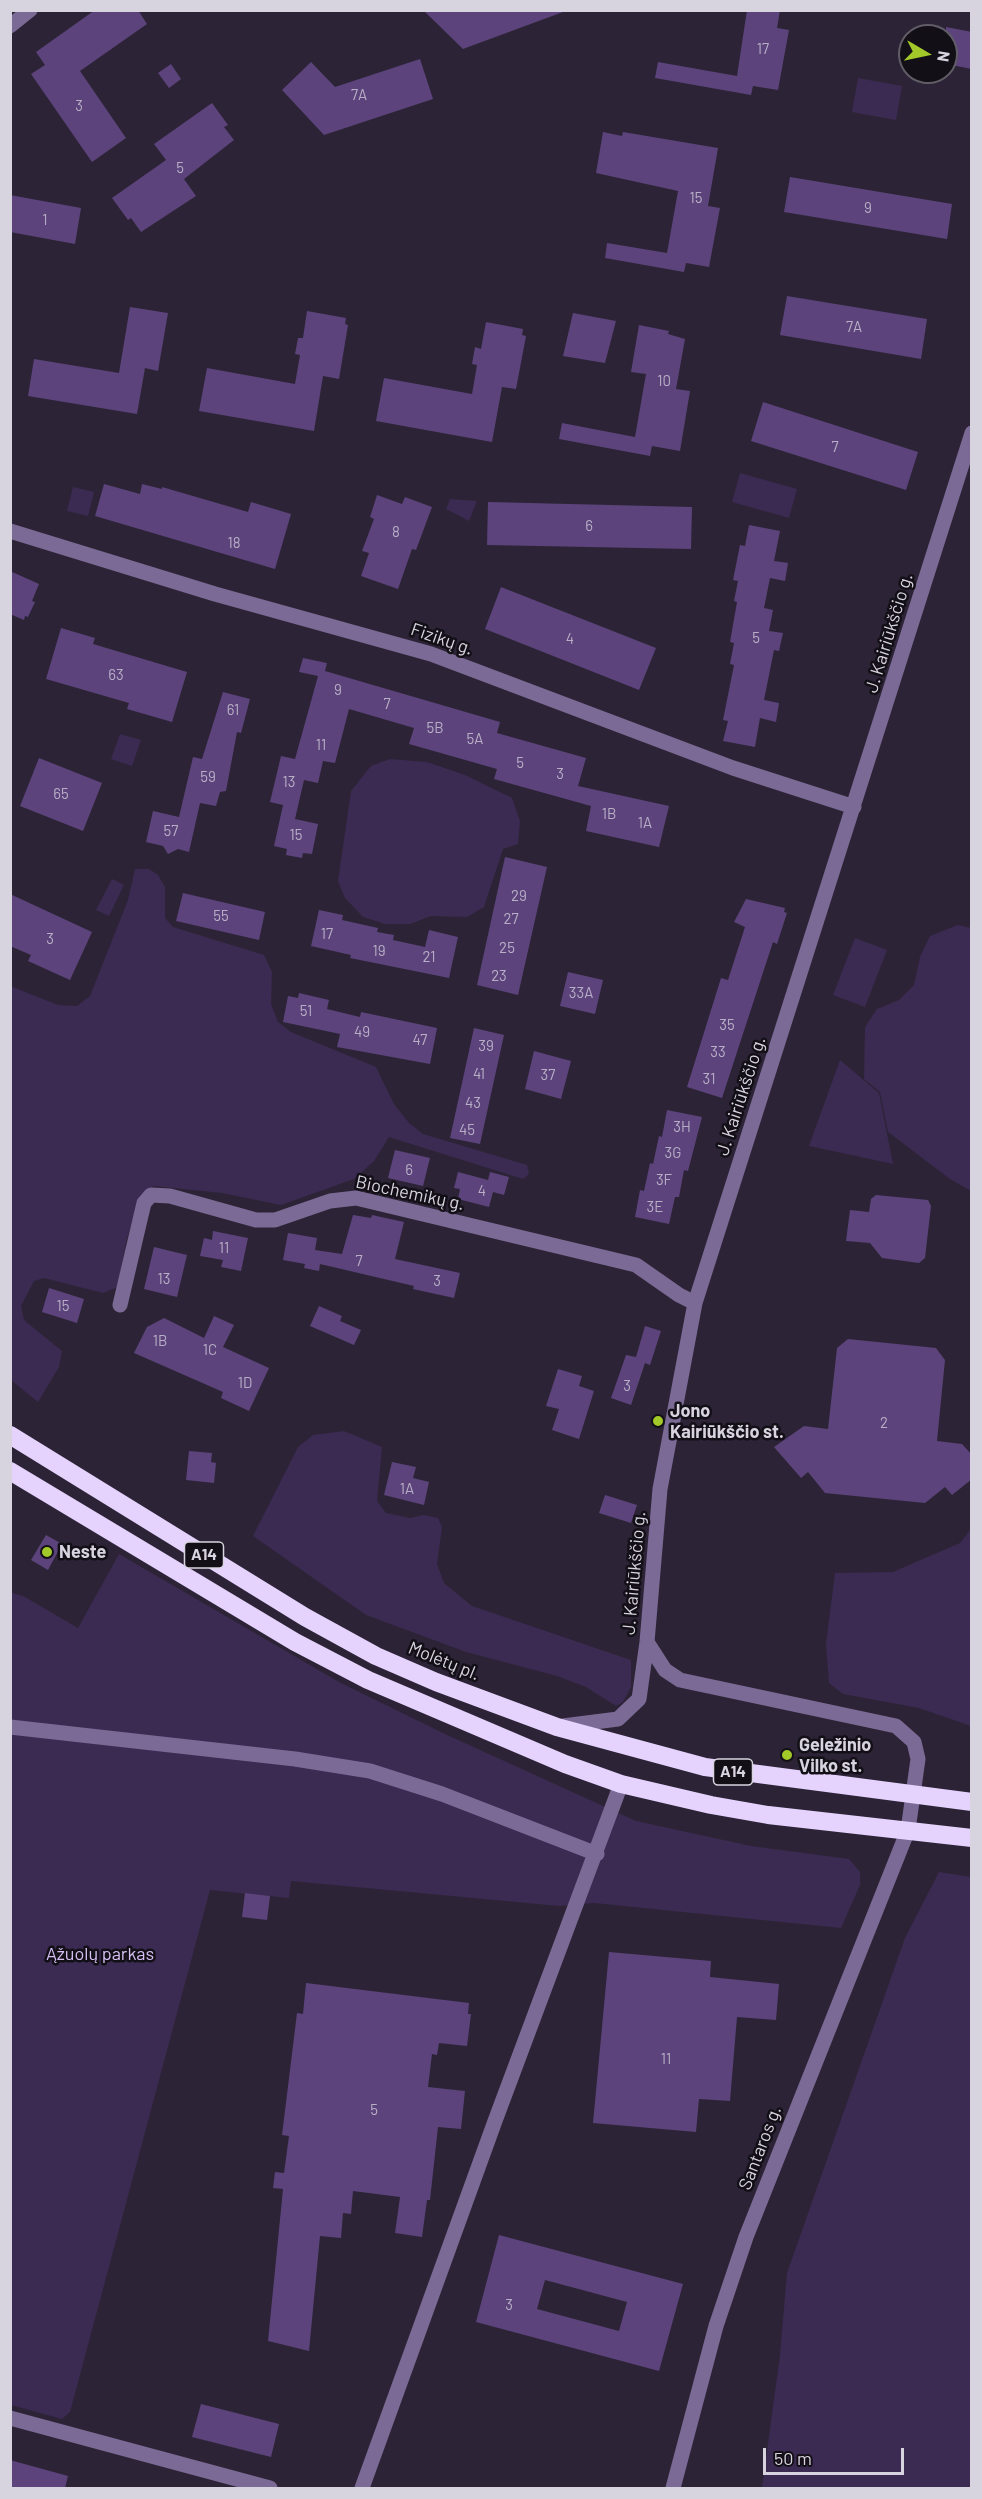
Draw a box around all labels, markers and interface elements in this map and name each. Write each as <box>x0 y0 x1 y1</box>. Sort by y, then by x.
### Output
north arrow <box>898 24 958 84</box>
house number: 17 <box>757 40 769 58</box>
text: N <box>934 50 955 63</box>
house number: 7A <box>351 86 367 104</box>
house number: 3 <box>75 97 83 115</box>
house number: 5 <box>176 159 184 177</box>
house number: 15 <box>690 189 702 207</box>
house number: 9 <box>864 199 872 217</box>
house number: 1 <box>42 211 48 229</box>
house number: 7A <box>846 318 862 336</box>
house number: 10 <box>657 372 671 390</box>
house number: 7 <box>831 438 839 456</box>
house number: 6 <box>585 517 593 535</box>
house number: 8 <box>392 523 400 541</box>
house number: 18 <box>227 534 241 552</box>
street label: J. Kairiūkščio g. <box>861 571 917 695</box>
street label: Fizikų g. <box>408 618 476 660</box>
house number: 5 <box>752 629 760 647</box>
house number: 4 <box>566 630 574 648</box>
house number: 63 <box>108 666 124 684</box>
house number: 9 <box>334 681 342 699</box>
house number: 7 <box>383 695 391 713</box>
house number: 61 <box>227 701 239 719</box>
house number: 5B <box>426 719 444 737</box>
house number: 5A <box>467 730 483 748</box>
house number: 11 <box>316 736 326 754</box>
house number: 5 <box>516 754 524 772</box>
house number: 3 <box>556 765 564 783</box>
house number: 59 <box>200 768 216 786</box>
house number: 13 <box>283 773 295 791</box>
house number: 65 <box>53 785 69 803</box>
house number: 1B <box>602 805 616 823</box>
house number: 1A <box>638 814 652 832</box>
house number: 57 <box>164 822 178 840</box>
house number: 15 <box>290 826 302 844</box>
house number: 29 <box>511 887 527 905</box>
house number: 55 <box>213 907 229 925</box>
house number: 27 <box>503 910 519 928</box>
house number: 17 <box>321 925 333 943</box>
house number: 3 <box>46 930 54 948</box>
house number: 25 <box>499 939 515 957</box>
house number: 19 <box>372 942 386 960</box>
house number: 21 <box>422 948 436 966</box>
house number: 23 <box>491 967 507 985</box>
house number: 33A <box>569 984 593 1002</box>
house number: 51 <box>300 1002 312 1020</box>
house number: 35 <box>719 1016 735 1034</box>
house number: 49 <box>354 1023 370 1041</box>
house number: 47 <box>413 1031 427 1049</box>
street label: J. Kairiūkščio g. <box>712 1034 770 1158</box>
house number: 39 <box>478 1037 494 1055</box>
house number: 33 <box>710 1043 726 1061</box>
house number: 41 <box>473 1065 485 1083</box>
house number: 37 <box>541 1066 555 1084</box>
house number: 31 <box>703 1070 715 1088</box>
house number: 43 <box>465 1094 481 1112</box>
house number: 3H <box>673 1118 691 1136</box>
house number: 45 <box>459 1121 475 1139</box>
house number: 3G <box>665 1144 681 1162</box>
house number: 6 <box>405 1161 413 1179</box>
street label: Biochemikų g. <box>354 1171 466 1215</box>
house number: 3F <box>656 1171 672 1189</box>
house number: 4 <box>478 1182 486 1200</box>
house number: 3E <box>647 1198 663 1216</box>
house number: 11 <box>219 1239 229 1257</box>
house number: 7 <box>355 1252 363 1270</box>
house number: 13 <box>158 1270 170 1288</box>
house number: 3 <box>433 1272 441 1290</box>
house number: 15 <box>57 1297 69 1315</box>
house number: 1B <box>153 1332 167 1350</box>
house number: 1C <box>203 1341 217 1359</box>
house number: 1D <box>238 1374 252 1392</box>
house number: 3 <box>623 1377 631 1395</box>
place label: Jono Kairiūkščio st. <box>670 1400 784 1442</box>
marker: Jono Kairiūkščio st. <box>651 1414 665 1428</box>
house number: 2 <box>880 1414 888 1432</box>
house number: 1A <box>400 1480 414 1498</box>
street label: J. Kairiūkščio g. <box>618 1510 650 1636</box>
place label: Neste <box>59 1541 106 1563</box>
road number: A14 <box>184 1542 224 1568</box>
marker: Neste <box>40 1545 54 1559</box>
street label: Molėtų pl. <box>405 1637 483 1685</box>
place label: Geležinio Vilko st. <box>799 1734 871 1776</box>
marker: Geležinio Vilko st. <box>780 1748 794 1762</box>
road number: A14 <box>714 1759 752 1785</box>
park label: Ąžuolų parkas <box>46 1943 154 1965</box>
house number: 11 <box>661 2050 671 2068</box>
house number: 5 <box>370 2101 378 2119</box>
street label: Santaros g. <box>734 2103 786 2193</box>
house number: 3 <box>505 2296 513 2314</box>
scale bar <box>766 2436 907 2474</box>
text: 50 m <box>774 2447 812 2469</box>

